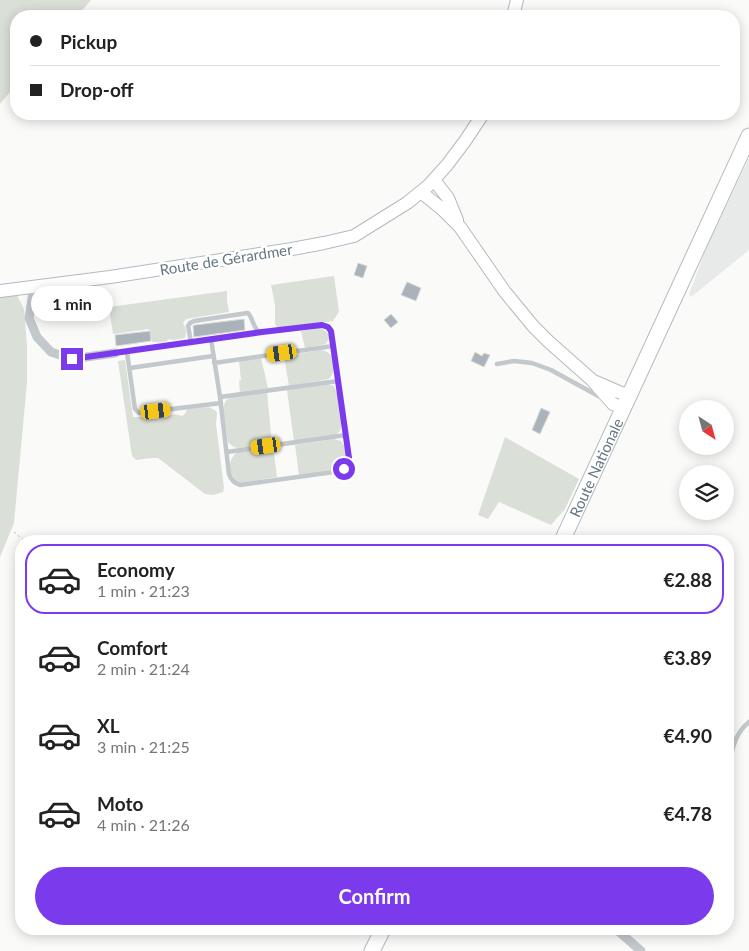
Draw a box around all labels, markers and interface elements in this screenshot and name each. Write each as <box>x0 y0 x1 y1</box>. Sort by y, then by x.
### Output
text: Pickup <box>60 30 117 53</box>
text: Drop-off <box>60 78 134 101</box>
street label: Route de Gérardmer <box>158 240 294 278</box>
callout: 1 min <box>31 286 113 322</box>
text: 1 min <box>52 294 92 313</box>
car <box>266 343 297 363</box>
route end <box>61 348 83 370</box>
north arrow <box>679 400 734 455</box>
map controls <box>679 400 734 520</box>
car <box>140 402 171 420</box>
street label: Route Nationale <box>565 415 627 520</box>
car <box>250 436 281 456</box>
route start <box>333 458 355 480</box>
button: layers <box>679 465 734 520</box>
icon: car <box>37 557 82 602</box>
text: Economy <box>97 558 175 581</box>
text: €2.88 <box>663 568 712 591</box>
text: 1 min · 21:23 <box>97 581 190 600</box>
icon: car <box>37 635 82 680</box>
text: Comfort <box>97 636 168 659</box>
text: €3.89 <box>663 646 712 669</box>
text: 2 min · 21:24 <box>97 659 190 678</box>
icon: car <box>37 713 82 758</box>
text: XL <box>97 714 120 737</box>
text: €4.90 <box>663 724 712 747</box>
text: 3 min · 21:25 <box>97 737 190 756</box>
icon: car <box>37 791 82 836</box>
text: Moto <box>97 792 143 815</box>
text: €4.78 <box>663 802 712 825</box>
text: 4 min · 21:26 <box>97 815 190 834</box>
button: Confirm <box>35 867 714 925</box>

